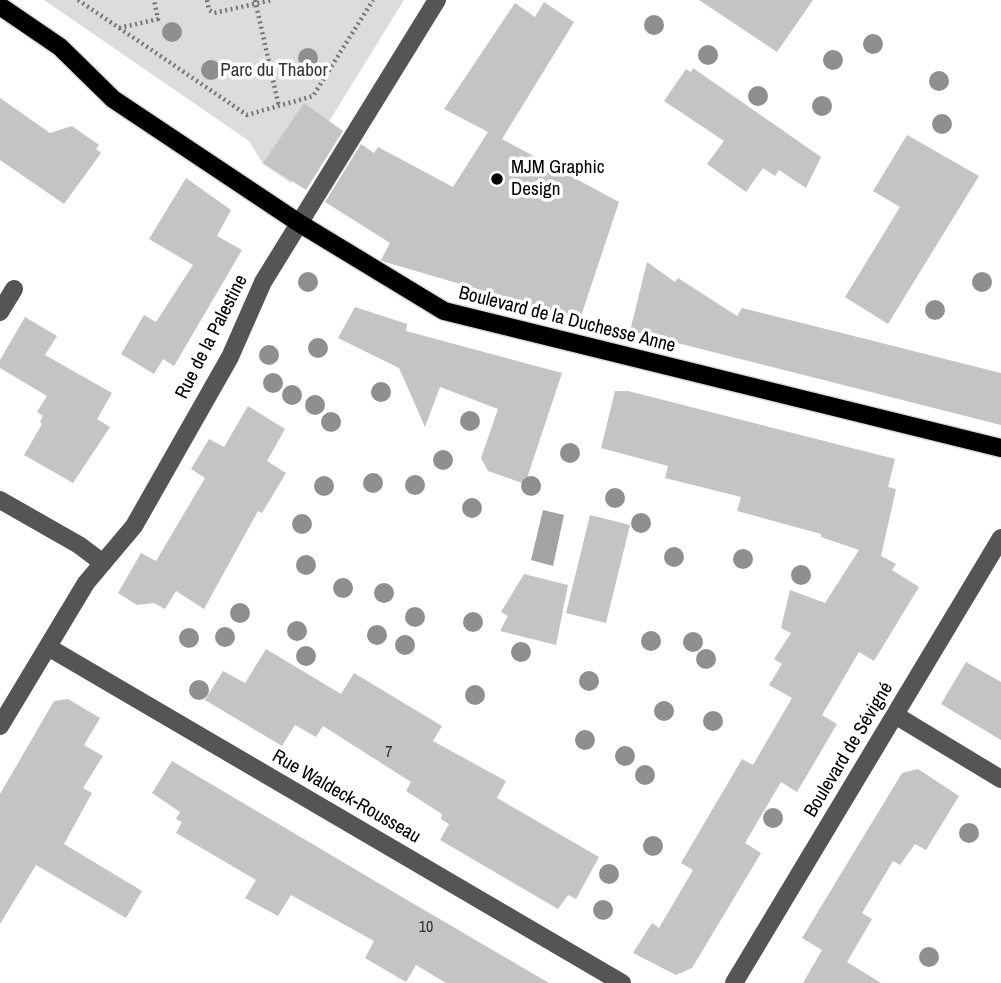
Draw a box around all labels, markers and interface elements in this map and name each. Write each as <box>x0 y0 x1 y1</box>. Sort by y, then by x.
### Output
park label: Parc du Thabor <box>220 60 328 82</box>
place label: MJM Graphic Design <box>511 157 604 201</box>
marker: MJM Graphic Design <box>489 171 505 187</box>
street label: Rue de la Palestine <box>171 271 253 403</box>
street label: Boulevard de la Duchesse Anne <box>456 282 678 358</box>
street label: Boulevard de Sévigné <box>800 678 898 822</box>
house number: 7 <box>385 743 393 763</box>
street label: Rue Waldeck-Rousseau <box>268 745 424 849</box>
house number: 10 <box>419 918 433 938</box>

